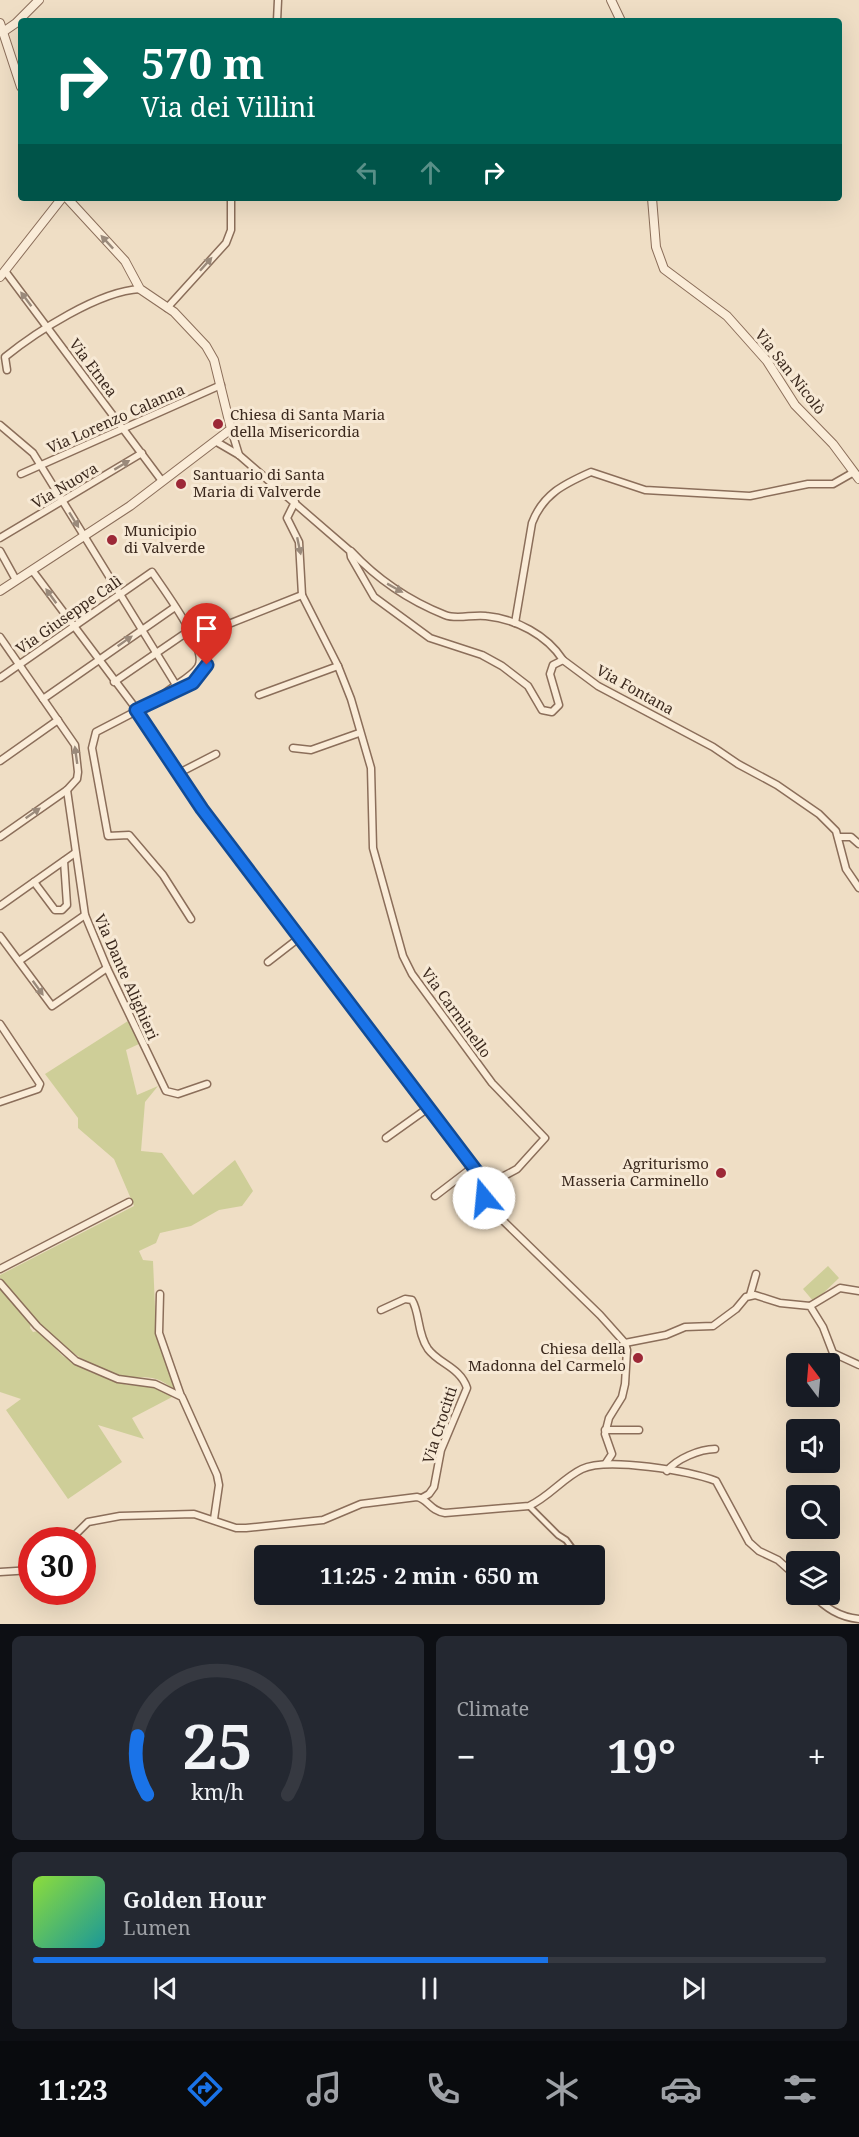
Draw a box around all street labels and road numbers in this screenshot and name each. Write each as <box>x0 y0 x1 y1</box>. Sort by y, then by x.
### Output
street label: Via San Nicolò <box>751 325 830 418</box>
street label: Via Etnea <box>65 334 122 401</box>
street label: Via Lorenzo Calanna <box>44 379 188 457</box>
street label: Via Nuova <box>28 458 101 513</box>
street label: Via Giuseppe Calì <box>12 570 125 658</box>
street label: Via Fontana <box>593 660 678 719</box>
street label: Via Dante Alighieri <box>90 910 164 1043</box>
street label: Via Carminello <box>417 963 496 1061</box>
street label: Via Crocitti <box>417 1383 461 1466</box>

